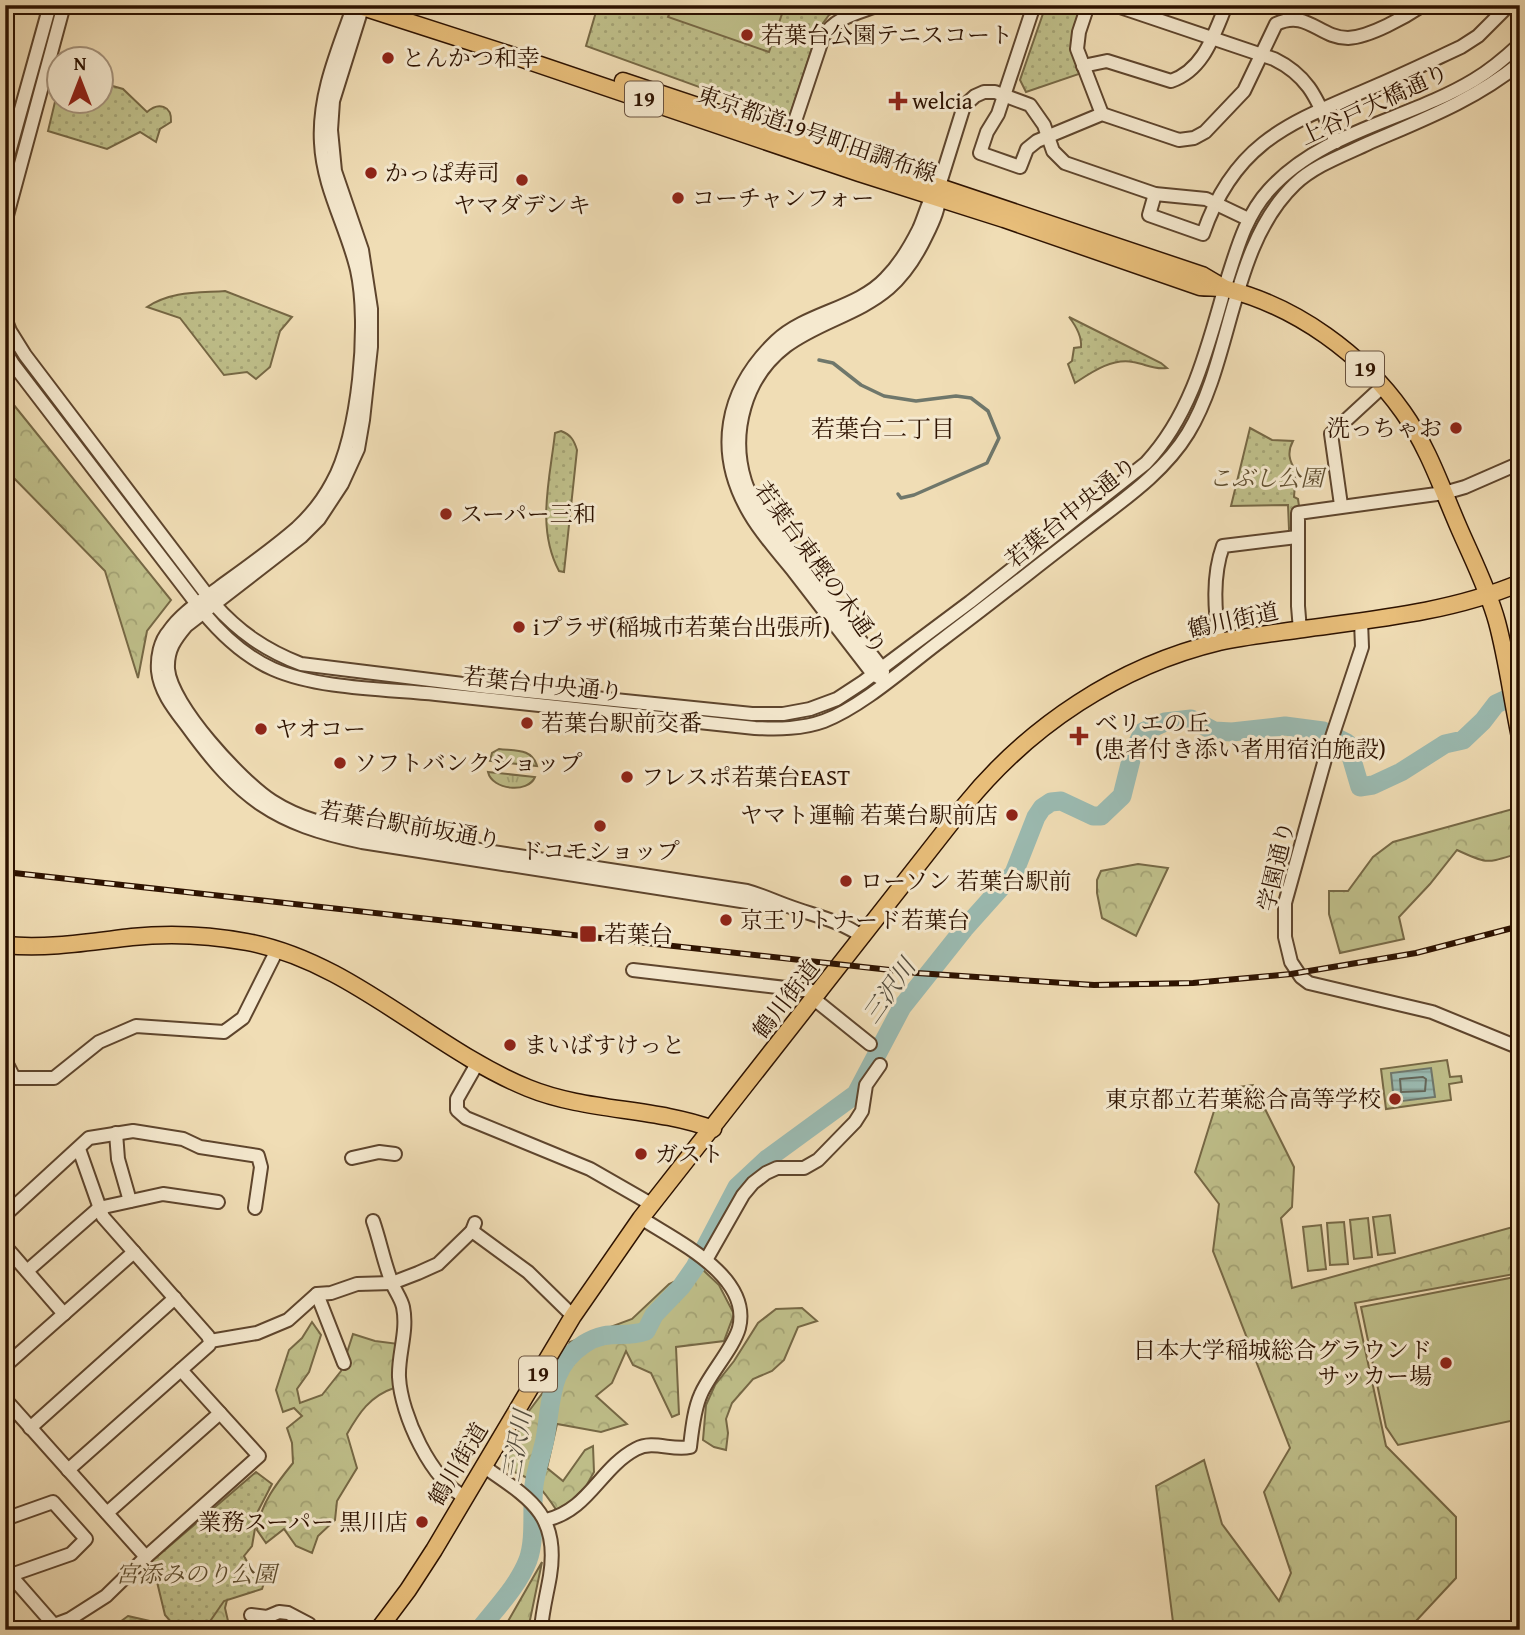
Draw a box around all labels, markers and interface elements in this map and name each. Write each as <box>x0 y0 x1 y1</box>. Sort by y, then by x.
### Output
place label: 若葉台公園テニスコート <box>761 18 1013 51</box>
marker: 若葉台公園テニスコート <box>739 27 755 43</box>
place label: とんかつ和幸 <box>402 41 540 74</box>
north arrow <box>46 46 116 116</box>
text: N <box>74 49 87 77</box>
marker: とんかつ和幸 <box>380 50 396 66</box>
street label: 上谷戸大橋通り <box>1294 55 1454 153</box>
street label: 東京都道19号町田調布線 <box>693 77 942 190</box>
road number: 19 <box>625 82 663 116</box>
place label: welcia <box>912 84 973 117</box>
marker: welcia <box>890 93 906 109</box>
place label: かっぱ寿司 <box>385 156 500 189</box>
marker: かっぱ寿司 <box>363 165 379 181</box>
marker: ヤマダデンキ <box>514 172 530 188</box>
place label: コーチャンフォー <box>692 181 874 214</box>
place label: ヤマダデンキ <box>453 188 591 221</box>
marker: コーチャンフォー <box>670 190 686 206</box>
road number: 19 <box>1346 352 1384 386</box>
district label: 若葉台二丁目 <box>811 411 955 446</box>
place label: 洗っちゃお <box>1327 411 1442 444</box>
marker: 洗っちゃお <box>1448 420 1464 436</box>
street label: 若葉台中央通り <box>998 448 1144 575</box>
park label: こぶし公園 <box>1209 461 1328 494</box>
street label: 若葉台東樫の木通り <box>747 474 896 661</box>
place label: スーパー三和 <box>460 497 596 530</box>
marker: スーパー三和 <box>438 506 454 522</box>
street label: 鶴川街道 <box>1184 594 1281 645</box>
place label: iプラザ(稲城市若葉台出張所) <box>533 610 830 643</box>
marker: iプラザ(稲城市若葉台出張所) <box>511 619 527 635</box>
street label: 若葉台中央通り <box>461 659 625 708</box>
place label: 若葉台駅前交番 <box>541 706 702 739</box>
place label: ベリエの丘 (患者付き添い者用宿泊施設) <box>1095 706 1386 765</box>
place label: ヤオコー <box>275 712 366 745</box>
marker: 若葉台駅前交番 <box>519 715 535 731</box>
marker: ヤオコー <box>253 721 269 737</box>
marker: ベリエの丘 (患者付き添い者用宿泊施設) <box>1069 726 1089 746</box>
place label: ソフトバンクショップ <box>354 746 583 779</box>
marker: ソフトバンクショップ <box>332 755 348 771</box>
place label: フレスポ若葉台EAST <box>641 760 850 793</box>
marker: フレスポ若葉台EAST <box>619 769 635 785</box>
street label: 若葉台駅前坂通り <box>317 792 504 857</box>
place label: ヤマト運輸 若葉台駅前店 <box>740 798 998 831</box>
marker: ヤマト運輸 若葉台駅前店 <box>1004 807 1020 823</box>
street label: 学園通り <box>1249 817 1302 914</box>
marker: ドコモショップ <box>592 818 608 834</box>
place label: ドコモショップ <box>520 834 680 867</box>
place label: ローソン 若葉台駅前 <box>860 864 1071 897</box>
marker: ローソン 若葉台駅前 <box>838 873 854 889</box>
place label: 京王リトナード若葉台 <box>740 903 970 936</box>
marker: 京王リトナード若葉台 <box>718 912 734 928</box>
place label: 若葉台 <box>604 917 673 950</box>
marker: 若葉台 <box>578 924 598 944</box>
water label: 三沢川 <box>854 949 925 1030</box>
street label: 鶴川街道 <box>744 952 827 1045</box>
place label: まいばすけっと <box>524 1028 685 1061</box>
marker: まいばすけっと <box>502 1037 518 1053</box>
place label: 東京都立若葉総合高等学校 <box>1105 1082 1381 1115</box>
marker: 東京都立若葉総合高等学校 <box>1387 1091 1403 1107</box>
place label: ガスト <box>655 1137 724 1170</box>
marker: ガスト <box>633 1146 649 1162</box>
place label: 日本大学稲城総合グラウンド サッカー場 <box>1133 1333 1432 1392</box>
marker: 日本大学稲城総合グラウンド サッカー場 <box>1438 1355 1454 1371</box>
road number: 19 <box>519 1356 557 1392</box>
water label: 三沢川 <box>493 1404 541 1484</box>
street label: 鶴川街道 <box>420 1416 495 1512</box>
place label: 業務スーパー 黒川店 <box>198 1505 408 1538</box>
marker: 業務スーパー 黒川店 <box>414 1514 430 1530</box>
park label: 宮添みのり公園 <box>116 1557 281 1590</box>

